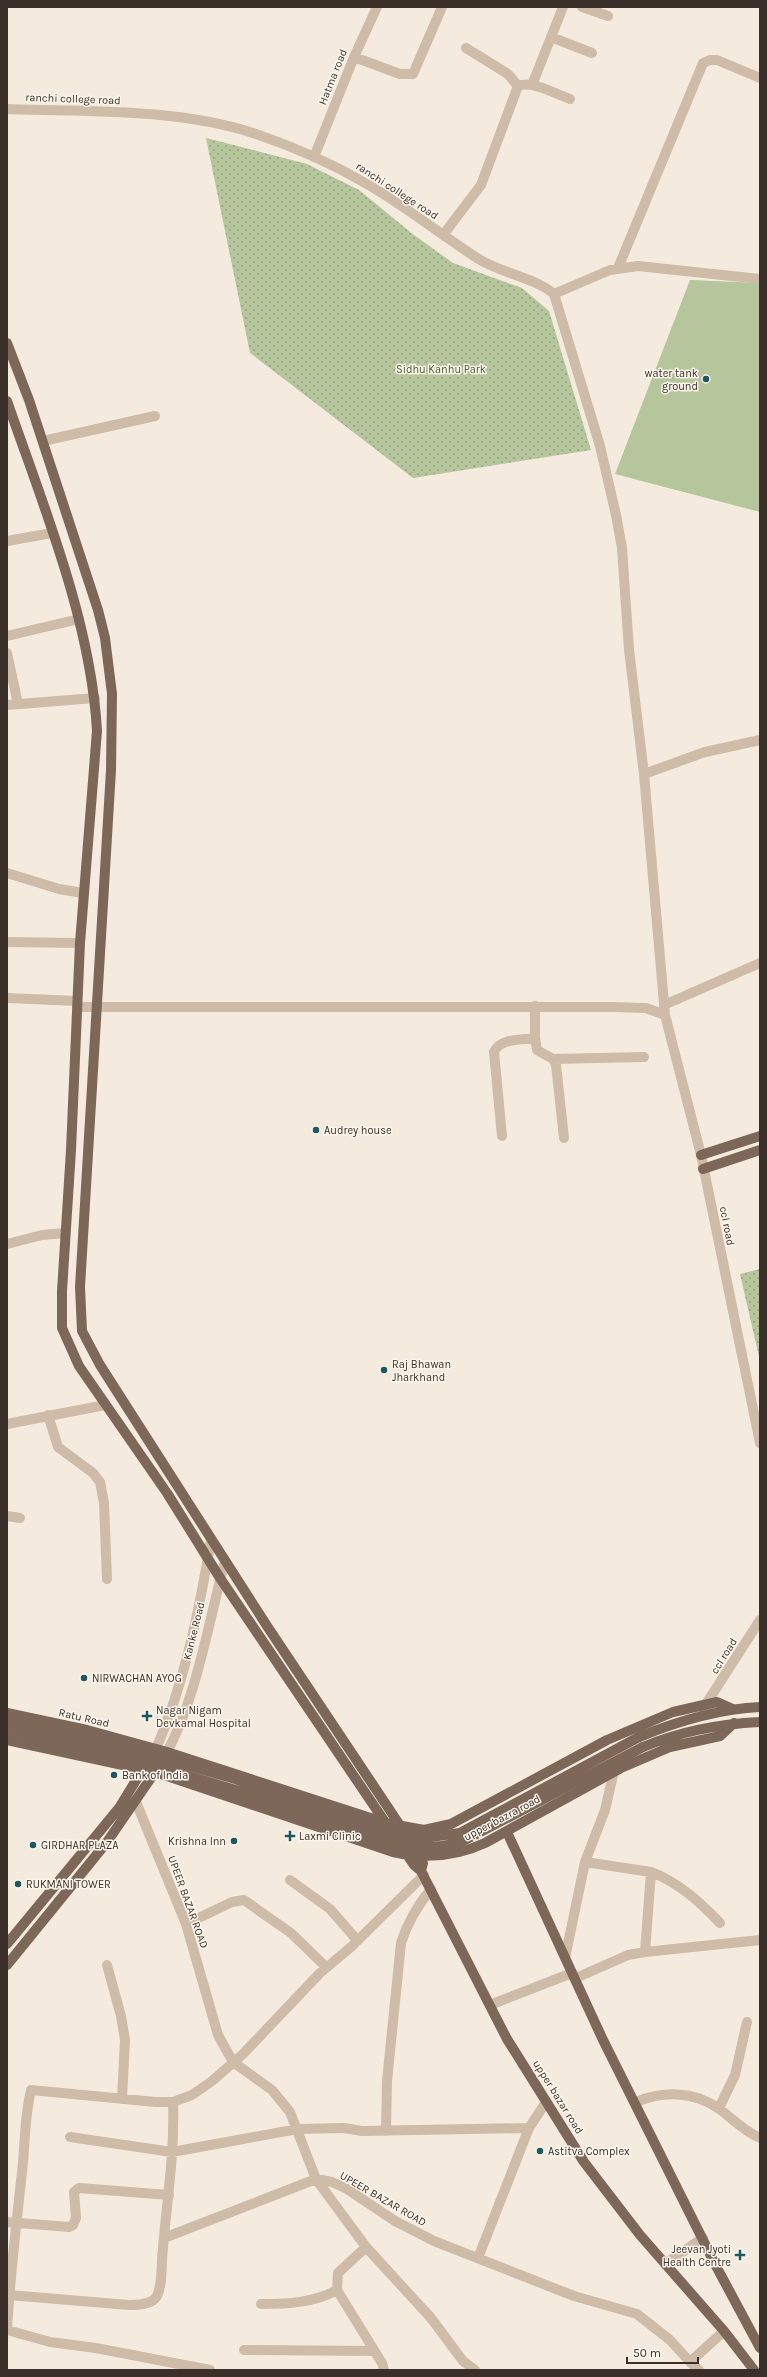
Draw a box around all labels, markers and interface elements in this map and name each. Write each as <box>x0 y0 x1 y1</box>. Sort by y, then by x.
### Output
street label: Hatma road <box>316 47 350 107</box>
street label: ranchi college road <box>25 91 121 107</box>
street label: ranchi college road <box>353 160 441 222</box>
park label: Sidhu Kanhu Park <box>396 363 486 376</box>
place label: water tank ground <box>645 367 698 393</box>
marker: water tank ground <box>701 374 711 384</box>
place label: Audrey house <box>324 1124 392 1137</box>
marker: Audrey house <box>311 1125 321 1135</box>
street label: ccl road <box>717 1205 737 1247</box>
place label: Raj Bhawan Jharkhand <box>392 1358 451 1384</box>
marker: Raj Bhawan Jharkhand <box>379 1365 389 1375</box>
street label: Kanke Road <box>181 1601 207 1661</box>
street label: ccl road <box>708 1636 740 1676</box>
place label: NIRWACHAN AYOG <box>92 1672 182 1685</box>
marker: NIRWACHAN AYOG <box>79 1673 89 1683</box>
place label: Nagar Nigam Devkamal Hospital <box>156 1704 251 1730</box>
street label: Ratu Road <box>57 1706 111 1730</box>
marker: Nagar Nigam Devkamal Hospital <box>141 1710 153 1722</box>
place label: Bank of India <box>122 1769 188 1782</box>
marker: Bank of India <box>109 1770 119 1780</box>
street label: upper bazra road <box>462 1792 542 1844</box>
marker: Laxmi Clinic <box>284 1830 296 1842</box>
place label: Laxmi Clinic <box>299 1830 361 1843</box>
place label: Krishna Inn <box>168 1835 226 1848</box>
marker: Krishna Inn <box>229 1836 239 1846</box>
place label: GIRDHAR PLAZA <box>41 1839 119 1852</box>
marker: GIRDHAR PLAZA <box>28 1840 38 1850</box>
street label: UPEER BAZAR ROAD <box>165 1854 211 1950</box>
place label: RUKMANI TOWER <box>26 1878 111 1891</box>
marker: RUKMANI TOWER <box>13 1879 23 1889</box>
street label: upper bazar road <box>530 2058 586 2136</box>
place label: Astitva Complex <box>548 2145 630 2158</box>
marker: Astitva Complex <box>535 2146 545 2156</box>
street label: UPEER BAZAR ROAD <box>337 2169 429 2229</box>
place label: Jeevan Jyoti Health Centre <box>663 2243 731 2269</box>
marker: Jeevan Jyoti Health Centre <box>734 2249 746 2261</box>
scale bar <box>627 2339 698 2365</box>
text: 50 m <box>633 2346 661 2360</box>

